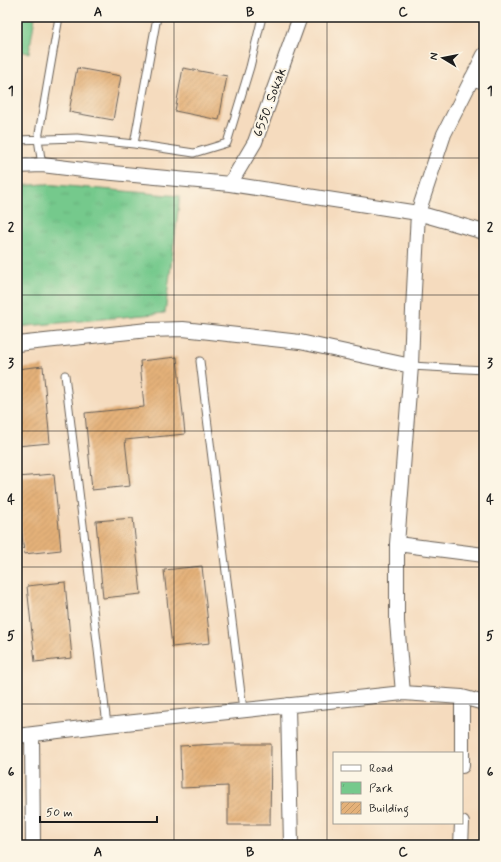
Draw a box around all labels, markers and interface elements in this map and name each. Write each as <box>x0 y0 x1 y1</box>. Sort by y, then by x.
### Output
text: A <box>94 4 102 21</box>
text: B <box>246 4 255 21</box>
text: C <box>398 4 408 21</box>
north arrow <box>423 38 463 78</box>
text: N <box>427 52 442 61</box>
street label: 6550. Sokak <box>249 65 291 139</box>
text: 1 <box>8 83 14 100</box>
text: 1 <box>487 83 493 100</box>
text: 2 <box>8 219 15 236</box>
text: 2 <box>487 219 494 236</box>
text: 3 <box>8 355 14 372</box>
text: 3 <box>487 355 493 372</box>
text: 4 <box>7 492 15 509</box>
text: 4 <box>486 492 494 509</box>
text: 5 <box>7 628 15 645</box>
text: 5 <box>486 628 494 645</box>
legend <box>333 752 463 824</box>
text: Road <box>369 761 393 777</box>
text: 6 <box>8 764 15 781</box>
text: 6 <box>487 764 494 781</box>
text: Park <box>369 781 393 797</box>
scale bar <box>40 798 157 824</box>
text: Building <box>369 801 409 818</box>
text: 50 m <box>46 805 73 821</box>
text: A <box>94 844 102 861</box>
text: B <box>246 844 255 861</box>
text: C <box>398 844 408 861</box>

